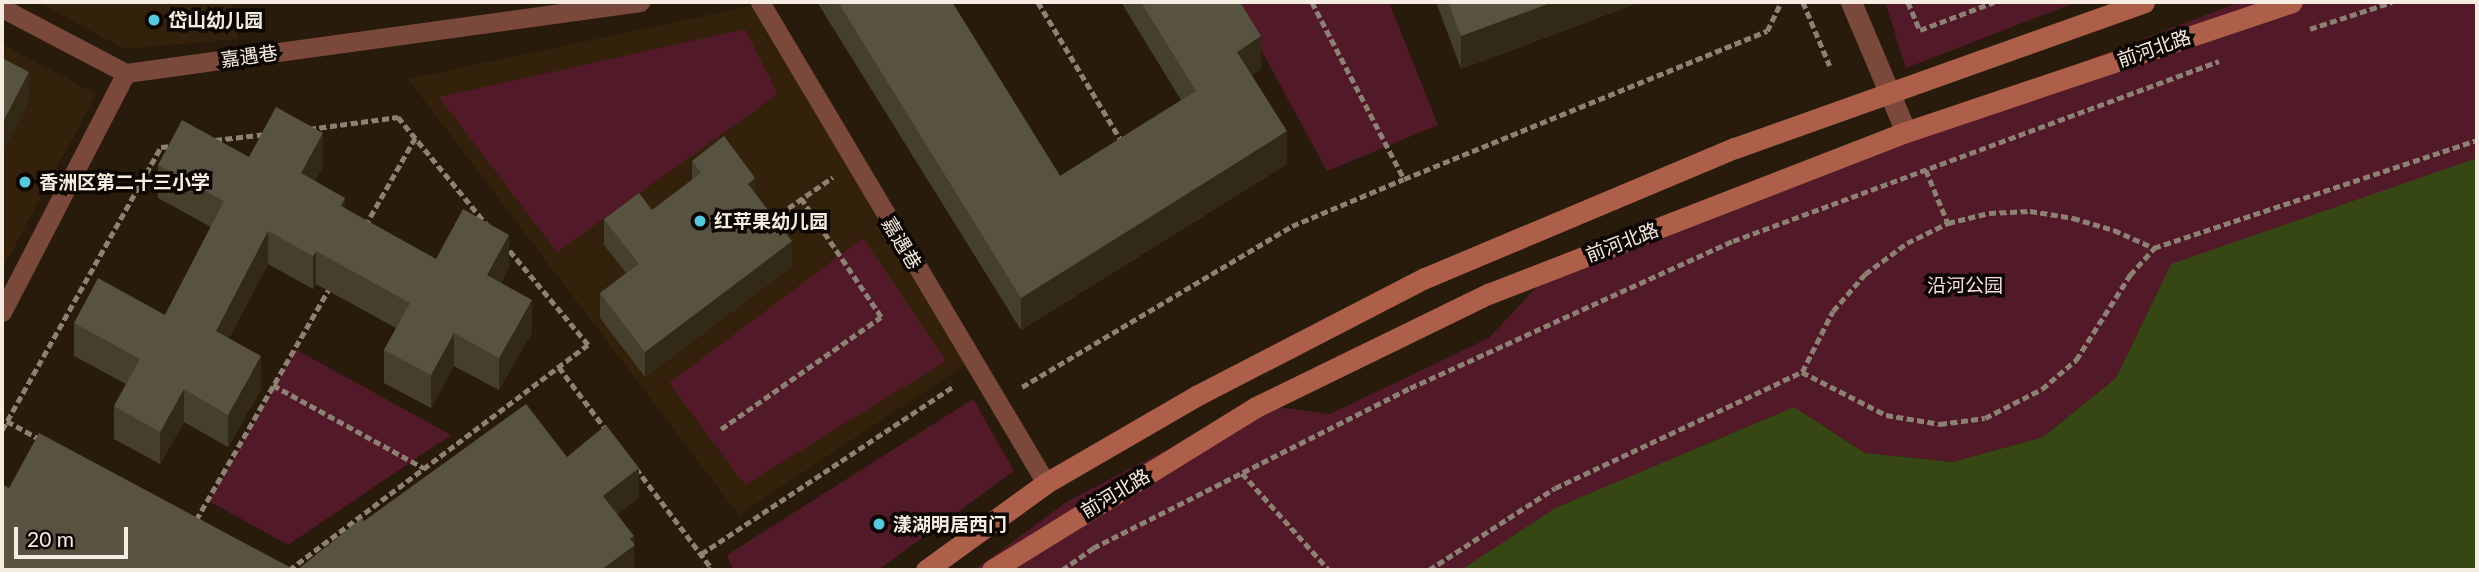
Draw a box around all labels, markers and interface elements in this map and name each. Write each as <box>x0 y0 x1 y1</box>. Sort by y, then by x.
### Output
place label: 岱山幼儿园 <box>168 9 263 31</box>
marker: 岱山幼儿园 <box>146 12 162 28</box>
street label: 前河北路 <box>2114 25 2194 71</box>
street label: 嘉遇巷 <box>219 41 279 71</box>
place label: 香洲区第二十三小学 <box>39 171 210 193</box>
marker: 香洲区第二十三小学 <box>17 174 33 190</box>
place label: 红苹果幼儿园 <box>714 210 828 232</box>
marker: 红苹果幼儿园 <box>692 213 708 229</box>
street label: 嘉遇巷 <box>878 213 926 273</box>
street label: 前河北路 <box>1582 218 1662 266</box>
park label: 沿河公园 <box>1927 274 2003 296</box>
street label: 前河北路 <box>1077 464 1153 522</box>
scale bar <box>18 512 131 556</box>
place label: 漾湖明居西门 <box>893 513 1007 535</box>
marker: 漾湖明居西门 <box>871 516 887 532</box>
text: 20 m <box>27 526 74 551</box>

